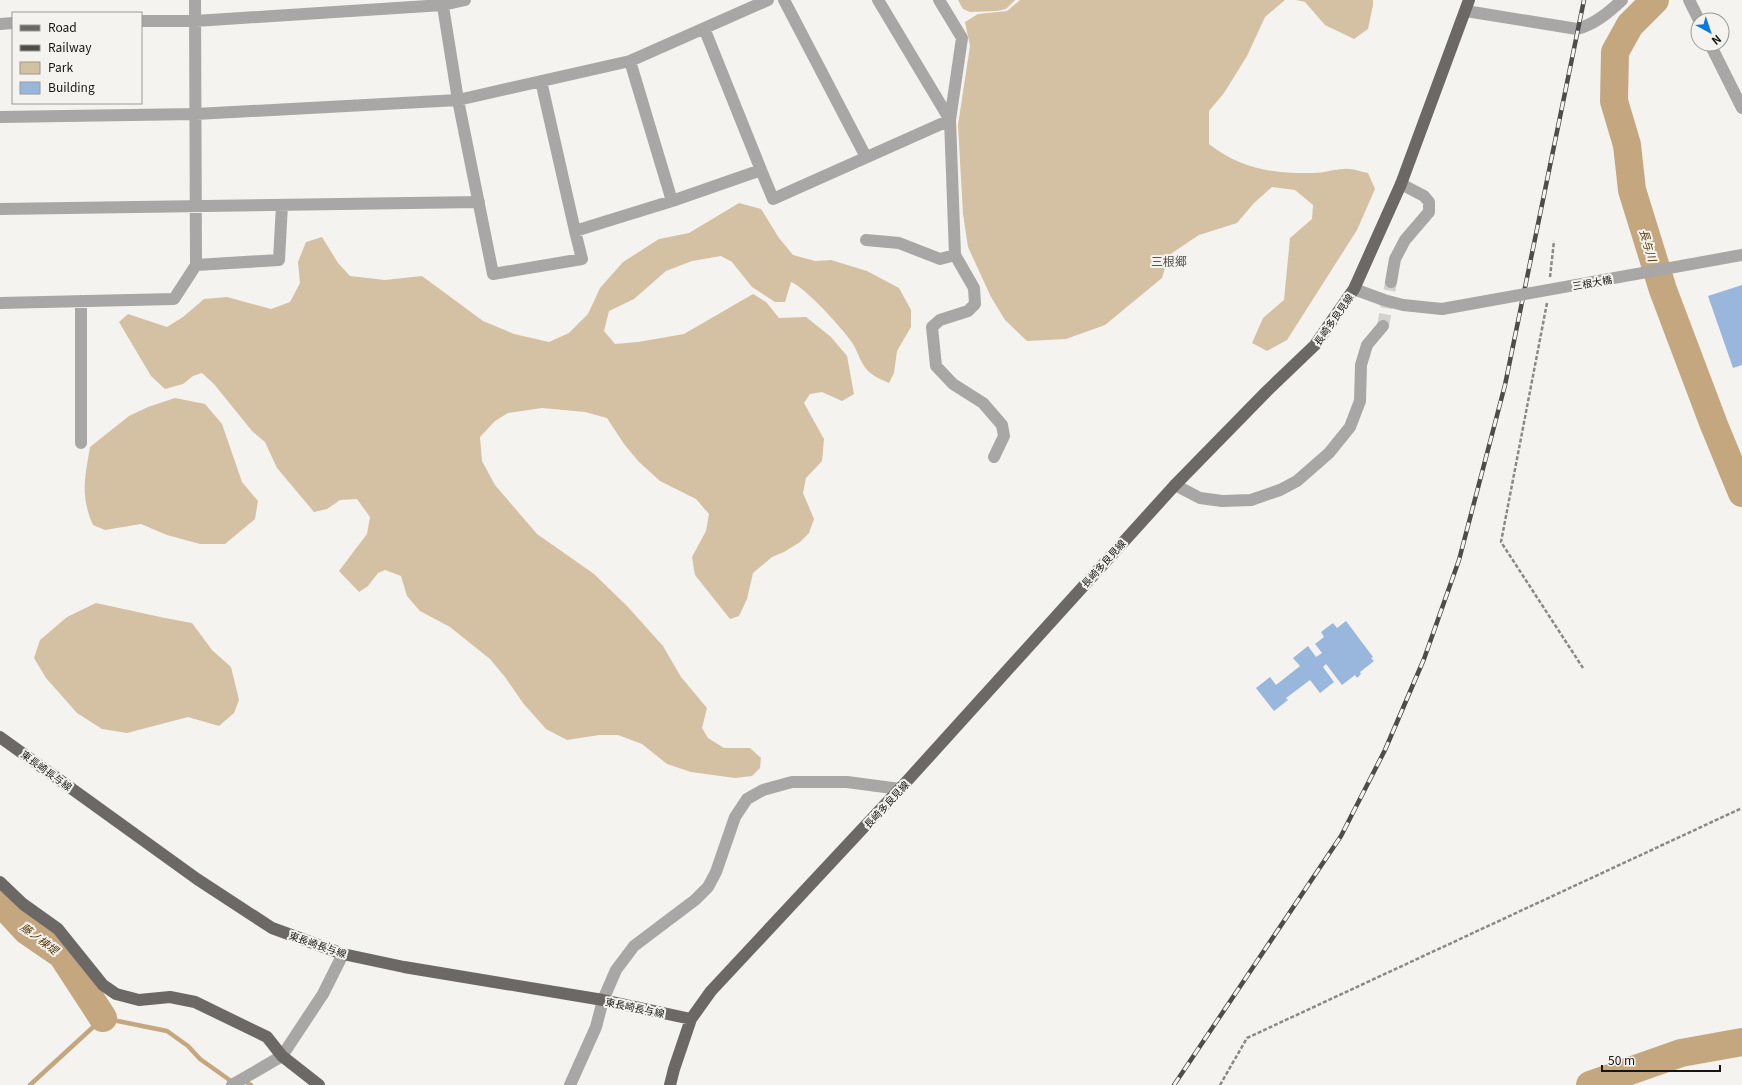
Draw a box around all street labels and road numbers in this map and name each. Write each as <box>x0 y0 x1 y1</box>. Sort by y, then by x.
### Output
street label: 三根大橋 <box>1571 271 1613 293</box>
street label: 長崎多良見線 <box>1310 290 1356 348</box>
street label: 長崎多良見線 <box>1077 536 1129 590</box>
street label: 東長崎長与線 <box>18 746 76 794</box>
street label: 長崎多良見線 <box>860 777 912 831</box>
street label: 東長崎長与線 <box>287 927 349 961</box>
street label: 東長崎長与線 <box>604 993 666 1021</box>

